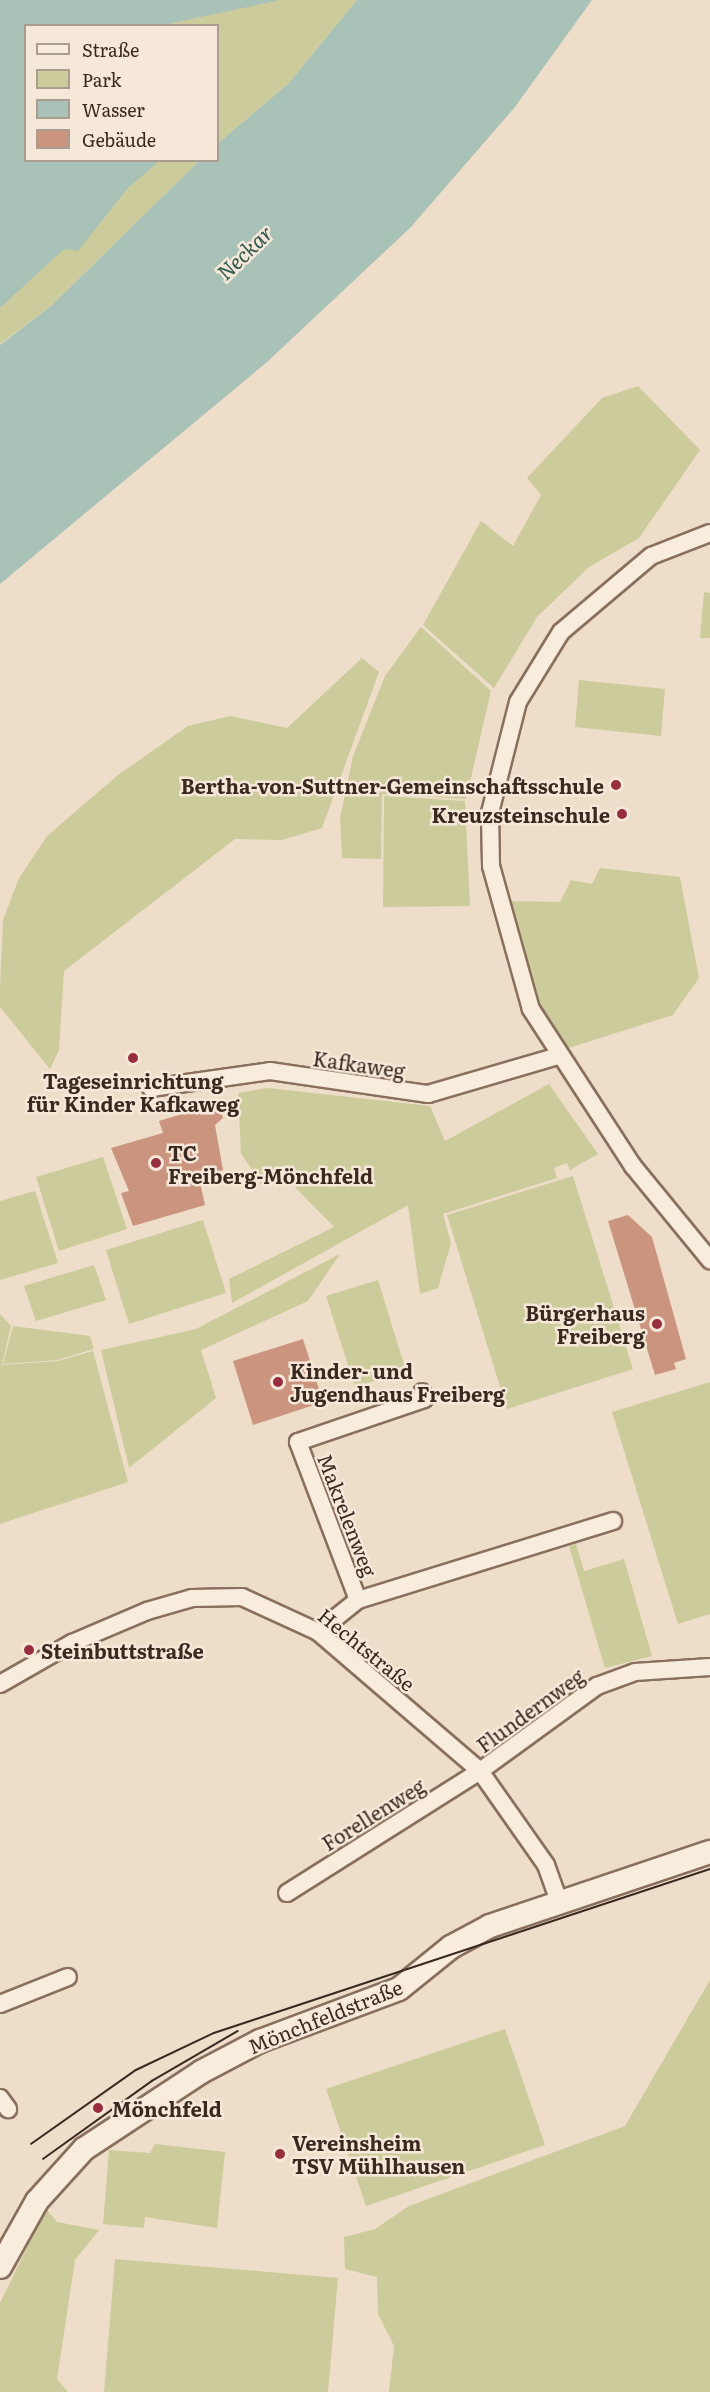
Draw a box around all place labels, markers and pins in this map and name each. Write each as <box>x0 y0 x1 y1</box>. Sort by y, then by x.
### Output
place label: Bertha-von-Suttner-Gemeinschaftsschule <box>181 773 604 797</box>
marker: Bertha-von-Suttner-Gemeinschaftsschule <box>609 778 623 792</box>
place label: Kreuzsteinschule <box>431 802 610 826</box>
marker: Kreuzsteinschule <box>615 807 629 821</box>
marker: Tageseinrichtung für Kinder Kafkaweg <box>126 1051 140 1065</box>
place label: Tageseinrichtung für Kinder Kafkaweg <box>27 1068 239 1115</box>
place label: TC Freiberg-Mönchfeld <box>168 1140 373 1187</box>
marker: TC Freiberg-Mönchfeld <box>149 1156 163 1170</box>
place label: Bürgerhaus Freiberg <box>525 1300 645 1347</box>
marker: Bürgerhaus Freiberg <box>650 1317 664 1331</box>
place label: Kinder- und Jugendhaus Freiberg <box>290 1358 505 1405</box>
marker: Kinder- und Jugendhaus Freiberg <box>271 1375 285 1389</box>
place label: Steinbuttstraße <box>41 1638 204 1662</box>
marker: Steinbuttstraße <box>22 1643 36 1657</box>
place label: Mönchfeld <box>112 2096 222 2120</box>
marker: Mönchfeld <box>89 2099 107 2117</box>
place label: Vereinsheim TSV Mühlhausen <box>292 2130 465 2177</box>
marker: Vereinsheim TSV Mühlhausen <box>273 2147 287 2161</box>

